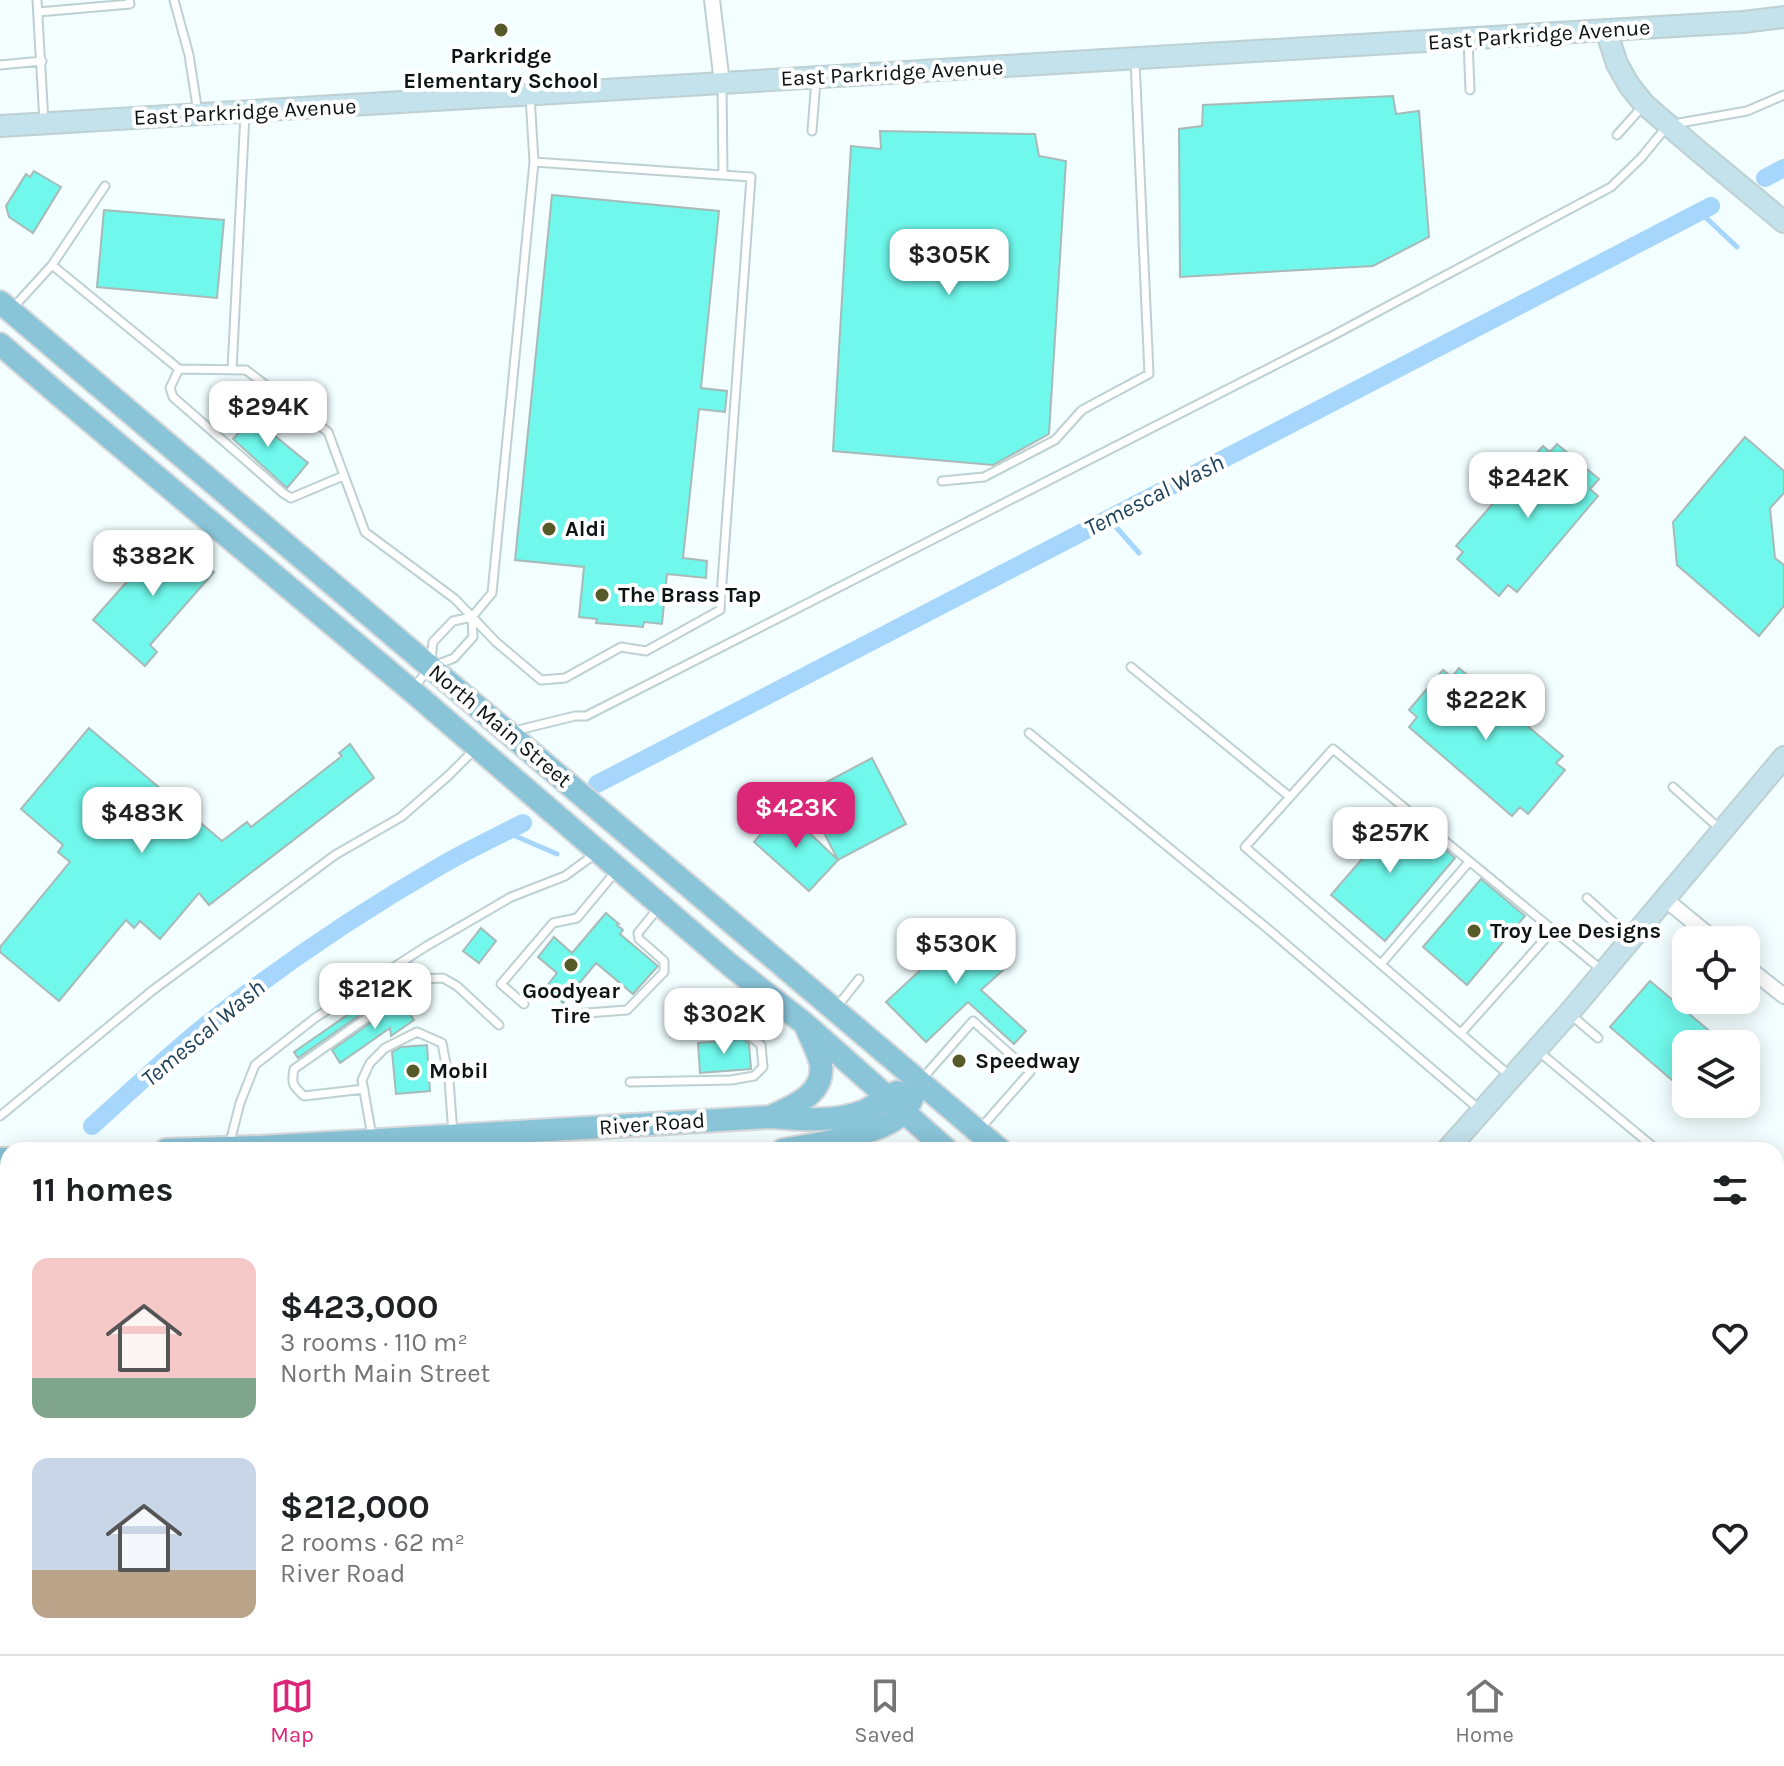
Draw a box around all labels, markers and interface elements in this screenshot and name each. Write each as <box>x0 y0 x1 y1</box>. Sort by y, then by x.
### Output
street label: East Parkridge Avenue <box>1427 14 1651 56</box>
marker: Parkridge Elementary School <box>492 21 510 39</box>
place label: Parkridge Elementary School <box>403 43 599 94</box>
street label: East Parkridge Avenue <box>780 54 1004 92</box>
street label: East Parkridge Avenue <box>133 93 357 131</box>
pin: $305K <box>893 229 1005 297</box>
text: $305K <box>908 239 990 270</box>
pin: $294K <box>212 381 324 449</box>
text: $294K <box>227 391 309 422</box>
water label: Temescal Wash <box>1080 448 1228 542</box>
pin: $242K <box>1472 452 1584 520</box>
text: $242K <box>1487 462 1569 493</box>
place label: Aldi <box>565 516 606 542</box>
marker: Aldi <box>540 520 558 538</box>
pin: $382K <box>97 530 209 598</box>
text: $382K <box>111 540 195 571</box>
place label: The Brass Tap <box>618 582 761 608</box>
marker: The Brass Tap <box>593 586 611 604</box>
street label: North Main Street <box>423 659 577 793</box>
pin: $222K <box>1430 674 1542 742</box>
text: $222K <box>1445 684 1527 715</box>
pin: $423K <box>740 782 852 850</box>
pin: $483K <box>86 787 198 855</box>
text: $423K <box>755 792 837 823</box>
text: $483K <box>100 797 184 828</box>
pin: $257K <box>1334 807 1446 875</box>
text: $257K <box>1351 817 1429 848</box>
pin: $530K <box>900 918 1012 986</box>
place label: Troy Lee Designs <box>1490 918 1661 944</box>
marker: Troy Lee Designs <box>1465 922 1483 940</box>
map controls <box>1672 926 1760 1118</box>
button: locate <box>1672 926 1760 1014</box>
text: $530K <box>915 928 997 959</box>
marker: Goodyear Tire <box>562 956 580 974</box>
pin: $212K <box>319 963 431 1031</box>
water label: Temescal Wash <box>136 973 270 1093</box>
text: $212K <box>337 973 413 1004</box>
place label: Goodyear Tire <box>522 978 620 1029</box>
pin: $302K <box>668 988 780 1056</box>
text: $302K <box>682 998 766 1029</box>
button: layers <box>1672 1030 1760 1118</box>
place label: Speedway <box>975 1048 1080 1074</box>
marker: Speedway <box>950 1052 968 1070</box>
place label: Mobil <box>429 1058 488 1084</box>
marker: Mobil <box>404 1062 422 1080</box>
street label: River Road <box>598 1107 706 1141</box>
icon: filters <box>1708 1168 1752 1212</box>
text: 11 homes <box>32 1170 174 1210</box>
text: $423,000 <box>280 1287 439 1327</box>
icon: home <box>96 1290 192 1386</box>
icon: heart <box>1708 1316 1752 1360</box>
text: 3 rooms · 110 m² <box>280 1327 468 1358</box>
text: North Main Street <box>280 1358 490 1389</box>
text: $212,000 <box>280 1487 430 1527</box>
icon: home <box>96 1490 192 1586</box>
icon: heart <box>1708 1516 1752 1560</box>
text: 2 rooms · 62 m² <box>280 1527 465 1558</box>
text: River Road <box>280 1558 406 1589</box>
tab: Map <box>270 1674 314 1748</box>
tab: Saved <box>854 1674 915 1748</box>
tab: Home <box>1455 1674 1514 1748</box>

